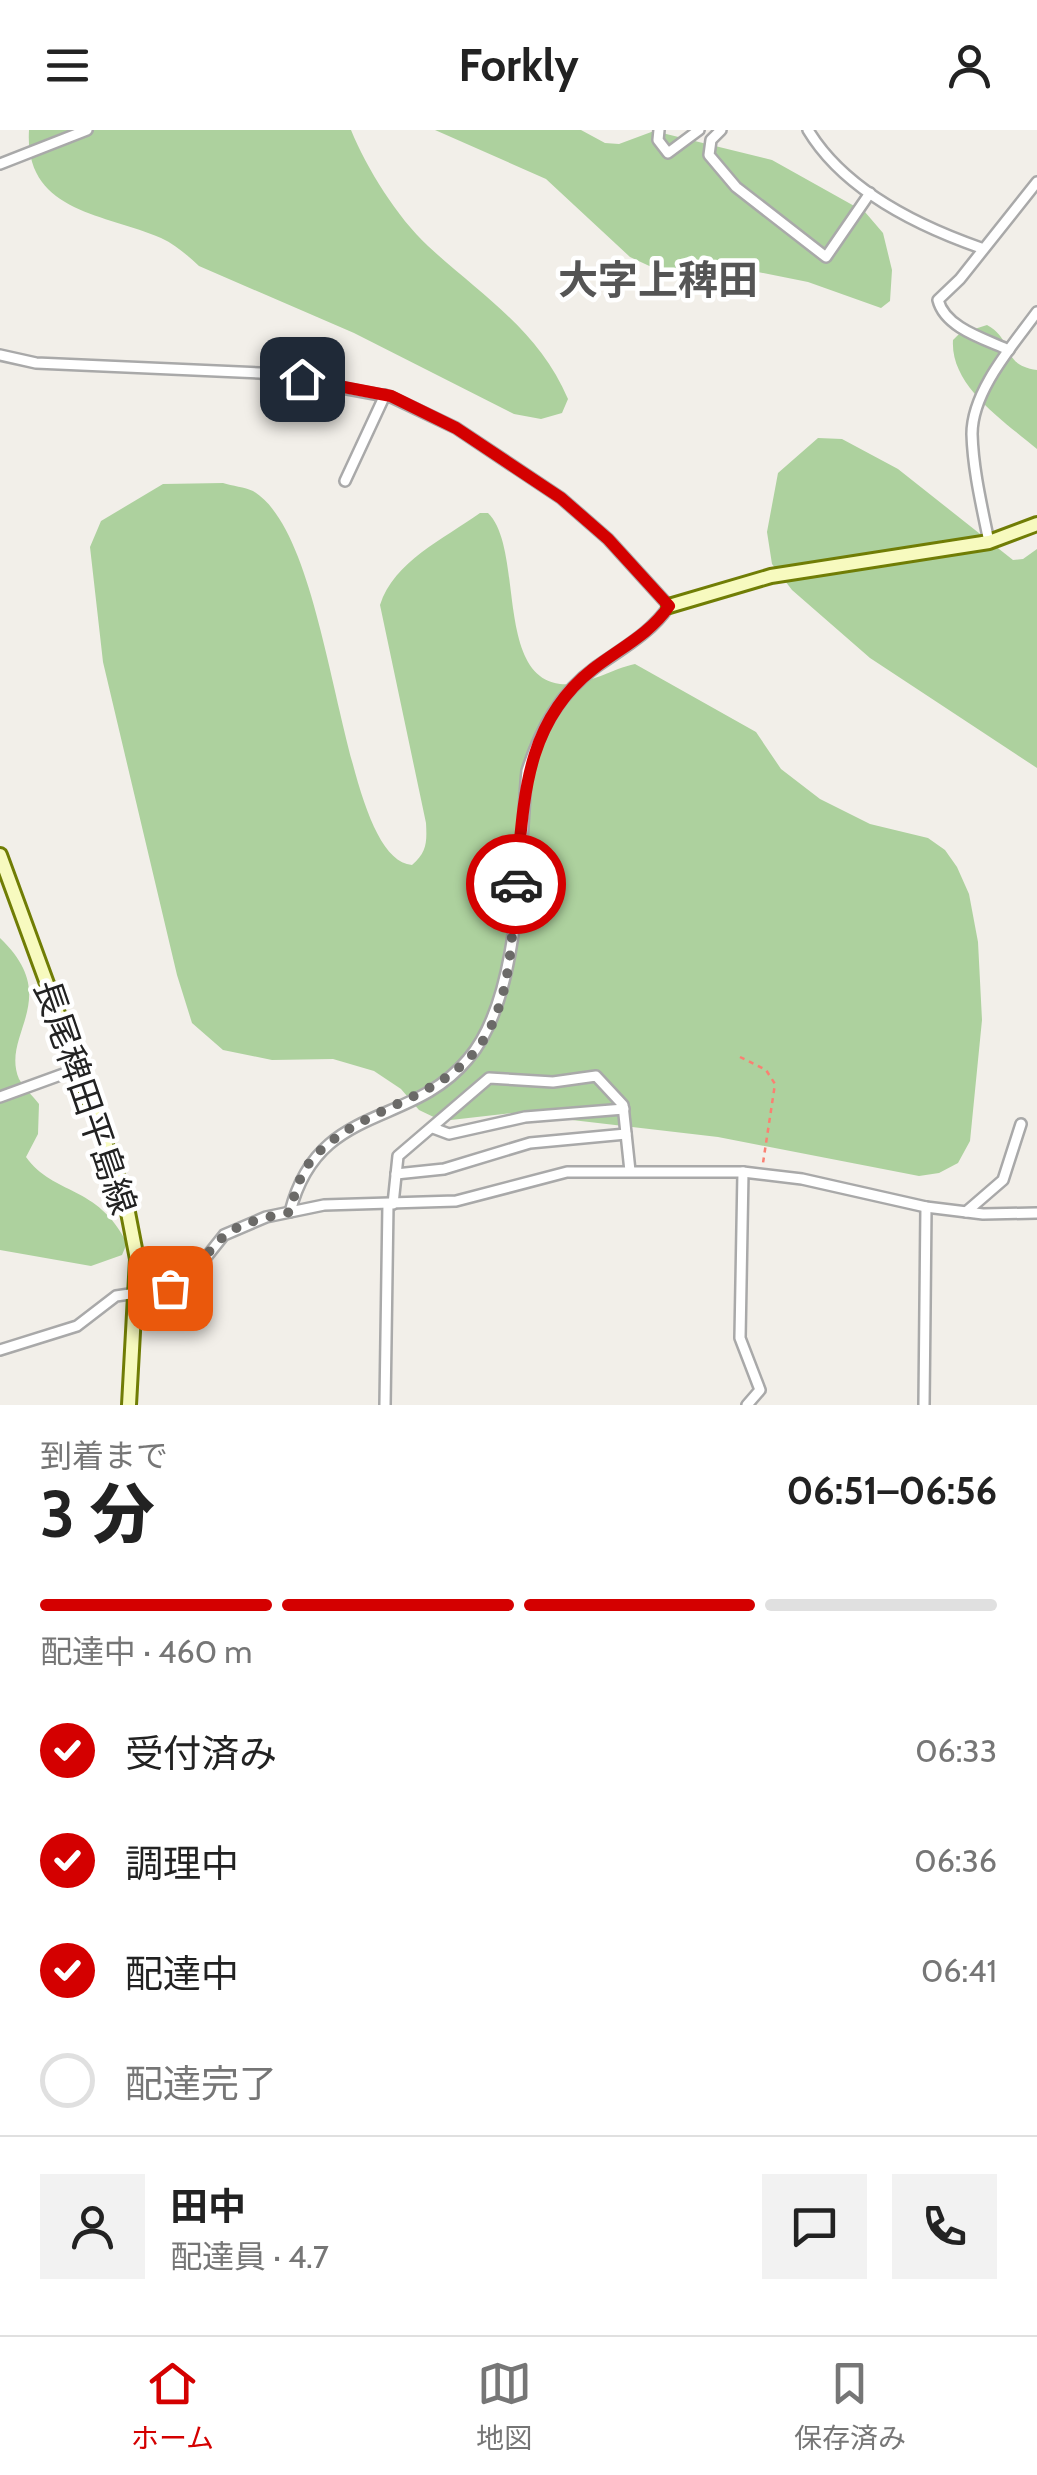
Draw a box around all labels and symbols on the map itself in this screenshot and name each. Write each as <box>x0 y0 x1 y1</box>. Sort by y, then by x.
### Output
district label: 大字上稗田 <box>558 255 758 304</box>
pin <box>260 337 345 422</box>
courier <box>466 834 566 934</box>
street label: 長尾稗田平島線 <box>25 974 146 1220</box>
pin <box>128 1246 213 1331</box>

